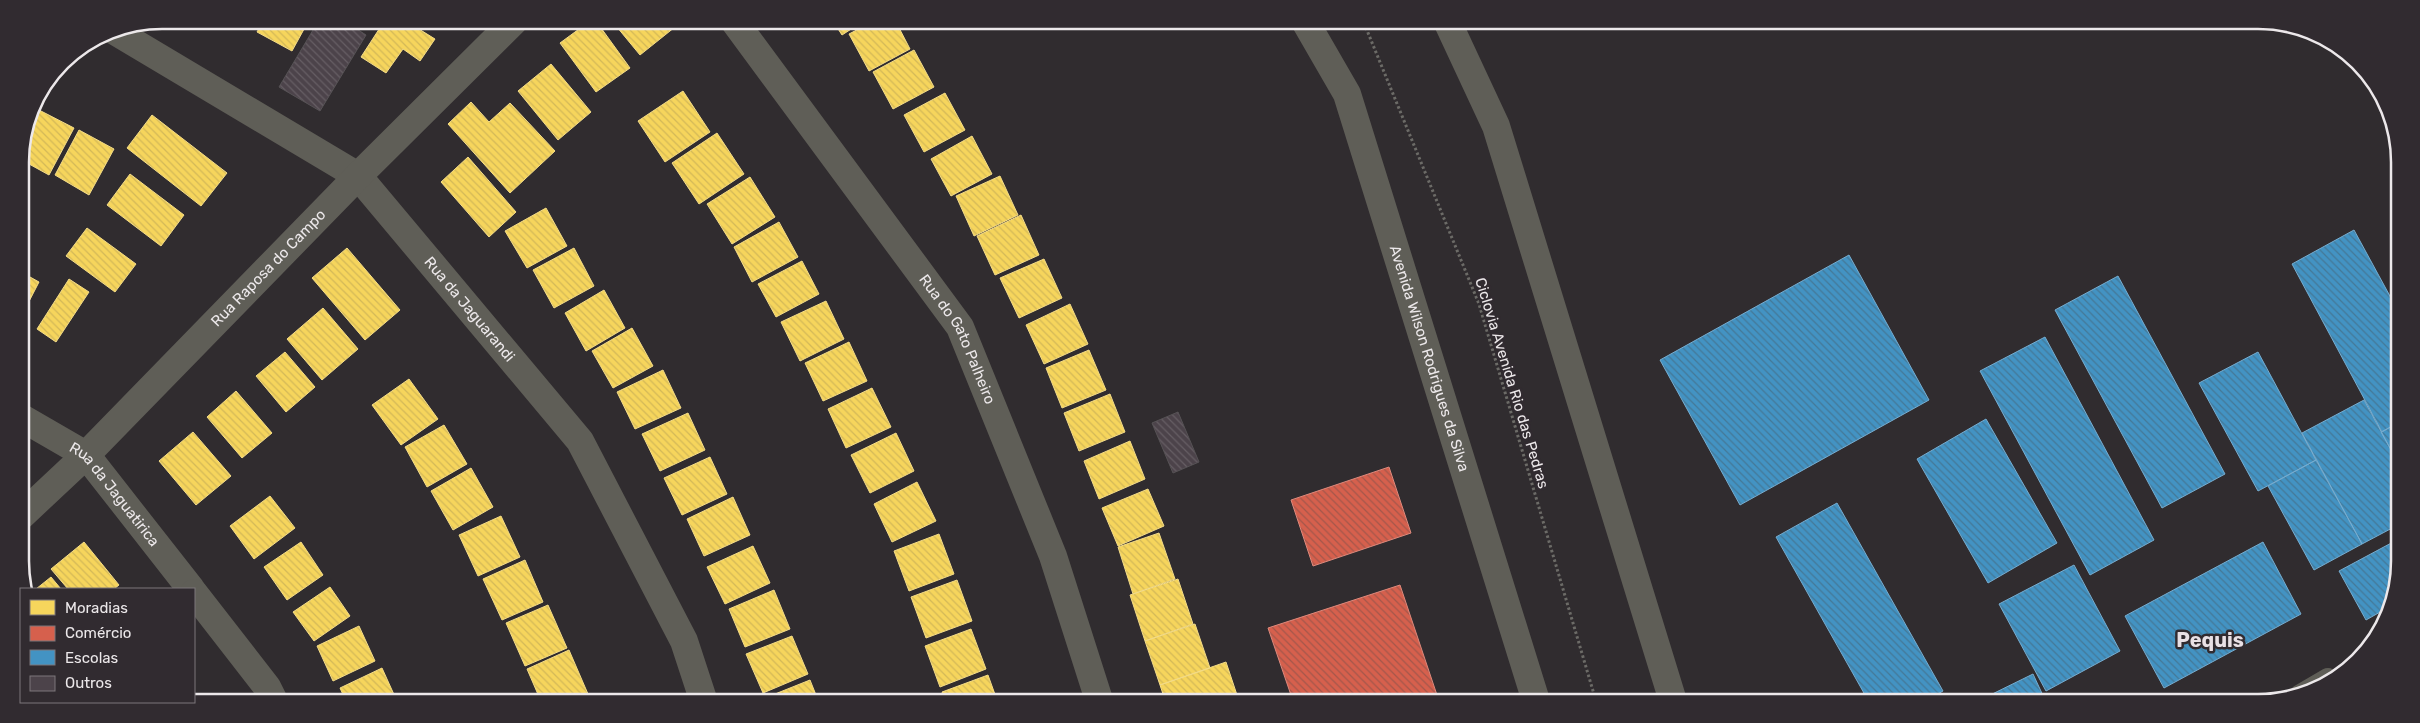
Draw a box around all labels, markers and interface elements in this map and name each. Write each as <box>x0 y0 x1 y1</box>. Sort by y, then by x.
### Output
street label: Rua Raposa do Campo <box>207 206 329 330</box>
street label: Avenida Wilson Rodrigues da Silva <box>1386 243 1473 474</box>
street label: Rua da Jaguarandi <box>421 253 519 365</box>
street label: Rua do Gato Palheiro <box>915 271 999 407</box>
street label: Ciclovia Avenida Rio das Pedras <box>1471 275 1553 491</box>
street label: Rua da Jaguatirica <box>66 438 163 550</box>
legend <box>20 588 195 703</box>
text: Moradias <box>65 599 128 617</box>
text: Comércio <box>65 624 131 642</box>
district label: Pequis <box>2176 628 2244 652</box>
text: Escolas <box>65 649 119 667</box>
text: Outros <box>65 674 112 692</box>

